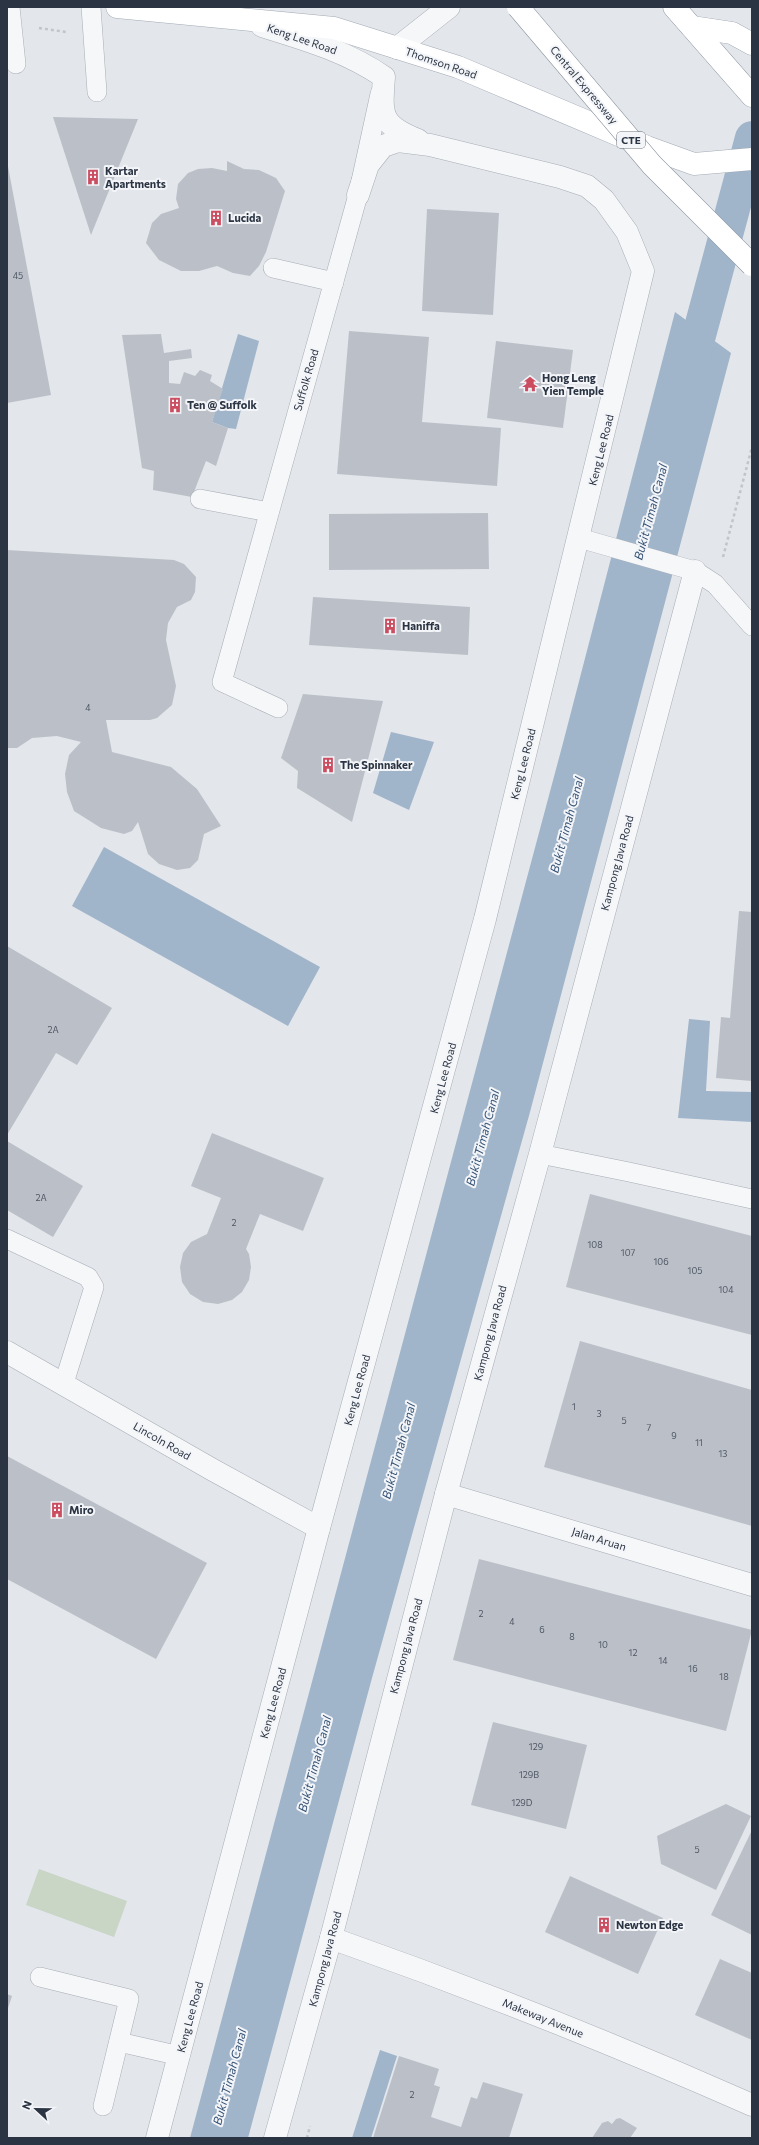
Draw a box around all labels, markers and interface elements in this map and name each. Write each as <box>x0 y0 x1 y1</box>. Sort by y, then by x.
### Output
street label: Keng Lee Road <box>266 21 339 57</box>
street label: Central Expressway <box>548 43 621 127</box>
street label: Thomson Road <box>403 44 479 81</box>
road number: CTE <box>617 132 645 148</box>
place label: Kartar Apartments <box>105 164 166 190</box>
building icon: Kartar Apartments <box>84 168 102 186</box>
building icon: Lucida <box>207 209 225 227</box>
place label: Lucida <box>228 211 261 224</box>
house number: 45 <box>13 270 23 281</box>
street label: Suffolk Road <box>290 347 321 412</box>
place label: Hong Leng Yien Temple <box>542 371 604 397</box>
temple icon: Hong Leng Yien Temple <box>521 375 539 393</box>
building icon: Ten @ Suffolk <box>166 396 184 414</box>
place label: Ten @ Suffolk <box>187 398 257 411</box>
street label: Keng Lee Road <box>585 413 616 487</box>
water label: Bukit Timah Canal <box>631 461 670 561</box>
building icon: Haniffa <box>381 617 399 635</box>
place label: Haniffa <box>402 619 440 632</box>
house number: 4 <box>85 702 91 713</box>
street label: Keng Lee Road <box>507 727 538 801</box>
building icon: The Spinnaker <box>319 756 337 774</box>
place label: The Spinnaker <box>340 758 413 771</box>
water label: Bukit Timah Canal <box>547 774 586 874</box>
street label: Kampong Java Road <box>598 814 636 912</box>
house number: 2A <box>47 1024 59 1035</box>
street label: Keng Lee Road <box>427 1041 458 1115</box>
water label: Bukit Timah Canal <box>463 1087 502 1187</box>
house number: 2A <box>35 1192 47 1203</box>
house number: 2 <box>232 1217 237 1228</box>
house number: 108 <box>587 1239 603 1250</box>
house number: 107 <box>621 1247 635 1258</box>
house number: 106 <box>653 1256 669 1267</box>
house number: 105 <box>688 1265 702 1276</box>
street label: Kampong Java Road <box>471 1284 509 1382</box>
house number: 104 <box>718 1284 734 1295</box>
street label: Keng Lee Road <box>341 1353 372 1427</box>
water label: Bukit Timah Canal <box>379 1400 418 1500</box>
house number: 1 <box>572 1401 576 1412</box>
house number: 3 <box>596 1408 602 1419</box>
house number: 5 <box>621 1415 627 1426</box>
street label: Lincoln Road <box>131 1419 193 1462</box>
house number: 7 <box>647 1422 652 1433</box>
house number: 9 <box>671 1430 677 1441</box>
house number: 11 <box>695 1437 703 1448</box>
house number: 13 <box>719 1448 727 1459</box>
building icon: Miro <box>48 1501 66 1519</box>
place label: Miro <box>69 1503 94 1516</box>
street label: Jalan Aruan <box>570 1524 628 1554</box>
street label: Kampong Java Road <box>387 1597 425 1695</box>
house number: 2 <box>479 1608 484 1619</box>
house number: 4 <box>509 1616 515 1627</box>
house number: 6 <box>539 1624 545 1635</box>
house number: 8 <box>569 1631 575 1642</box>
house number: 10 <box>598 1639 608 1650</box>
house number: 12 <box>629 1647 637 1658</box>
house number: 14 <box>658 1655 668 1666</box>
house number: 16 <box>688 1663 698 1674</box>
street label: Keng Lee Road <box>257 1666 288 1740</box>
house number: 18 <box>719 1671 729 1682</box>
water label: Bukit Timah Canal <box>295 1713 334 1813</box>
house number: 129 <box>529 1741 543 1752</box>
house number: 129B <box>519 1769 539 1780</box>
house number: 129D <box>512 1797 533 1808</box>
house number: 5 <box>694 1844 700 1855</box>
street label: Kampong Java Road <box>306 1910 344 2008</box>
building icon: Newton Edge <box>595 1916 613 1934</box>
place label: Newton Edge <box>616 1918 684 1931</box>
street label: Keng Lee Road <box>174 1980 205 2054</box>
street label: Makeway Avenue <box>501 1995 586 2040</box>
water label: Bukit Timah Canal <box>210 2026 249 2126</box>
north arrow <box>16 2089 56 2129</box>
house number: 2 <box>410 2089 415 2100</box>
text: N <box>19 2099 34 2111</box>

